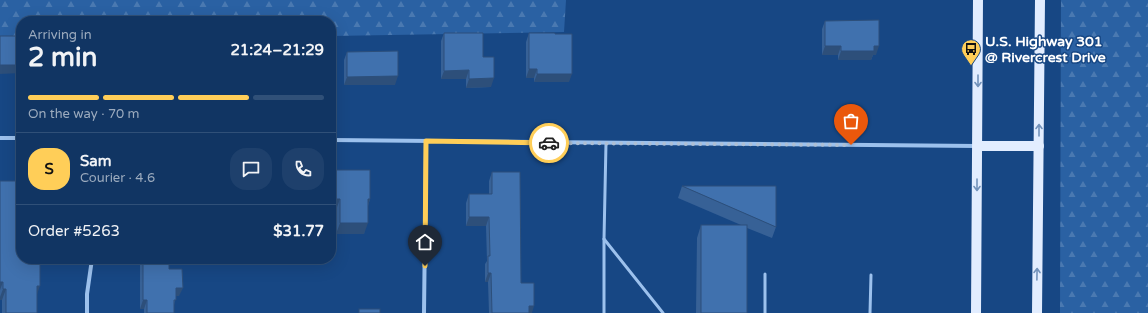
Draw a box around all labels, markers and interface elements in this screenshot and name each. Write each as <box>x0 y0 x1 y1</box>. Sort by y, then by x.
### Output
text: Arriving in <box>28 27 92 43</box>
place label: U.S. Highway 301 @ Rivercrest Drive <box>985 33 1106 66</box>
bus stop icon: U.S. Highway 301 @ Rivercrest Drive <box>960 38 982 66</box>
text: 21:24–21:29 <box>230 41 324 59</box>
text: 2 min <box>28 42 97 73</box>
one-way arrow <box>974 74 982 87</box>
pin <box>834 104 868 145</box>
text: On the way · 70 m <box>28 106 140 122</box>
icon: bag <box>840 110 862 132</box>
courier <box>529 123 569 163</box>
one-way arrow <box>1035 124 1043 137</box>
icon: car <box>538 132 560 154</box>
button: chat <box>230 148 272 190</box>
button: phone <box>282 148 324 190</box>
text: Sam <box>80 152 111 170</box>
text: S <box>44 160 54 178</box>
text: Courier · 4.6 <box>80 170 155 186</box>
one-way arrow <box>974 178 981 191</box>
text: Order #5263 <box>28 222 120 240</box>
text: $31.77 <box>273 222 324 240</box>
pin <box>408 225 442 266</box>
icon: home <box>414 231 436 253</box>
one-way arrow <box>1034 268 1041 281</box>

